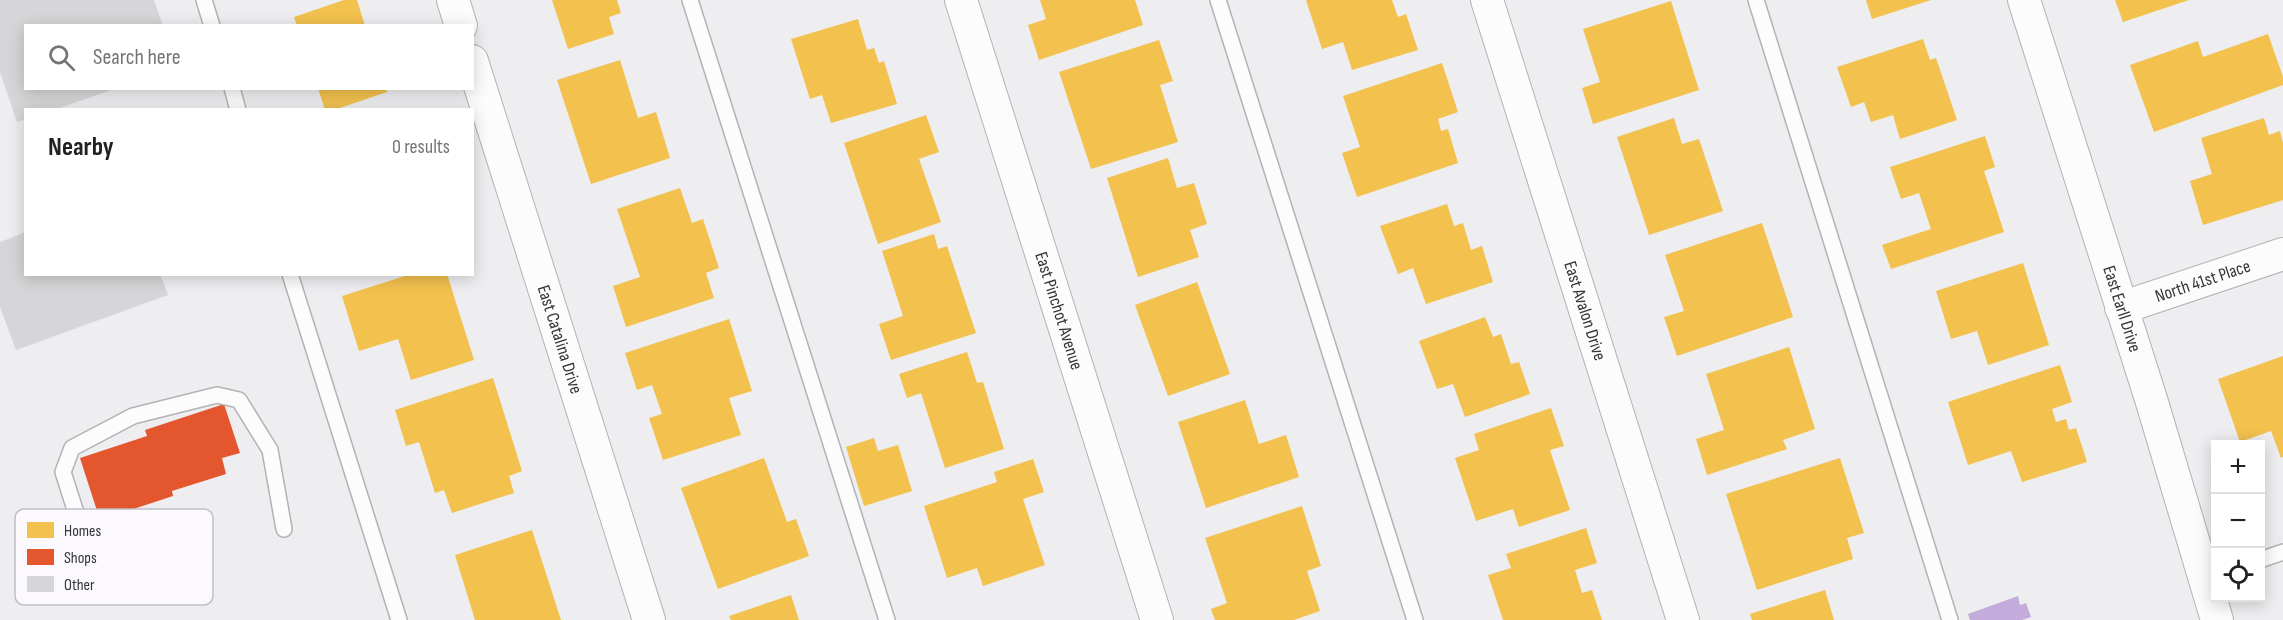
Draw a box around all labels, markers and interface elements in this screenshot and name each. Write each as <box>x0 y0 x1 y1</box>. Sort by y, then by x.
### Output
search box <box>24 24 474 90</box>
icon: search <box>45 41 78 74</box>
text: Search here <box>93 44 180 71</box>
text: Nearby <box>48 132 114 163</box>
text: 0 results <box>392 135 450 159</box>
street label: East Pinchot Avenue <box>1031 249 1088 372</box>
street label: North 41st Place <box>2152 255 2253 306</box>
street label: East Avalon Drive <box>1560 259 1611 363</box>
street label: East Earll Drive <box>2099 263 2146 354</box>
street label: East Catalina Drive <box>533 282 587 396</box>
map controls <box>2211 440 2265 602</box>
button: + <box>2211 440 2265 494</box>
button: − <box>2211 494 2265 548</box>
legend <box>15 509 213 605</box>
text: Homes <box>64 522 101 541</box>
button: locate <box>2211 548 2265 602</box>
text: Shops <box>64 549 97 568</box>
text: Other <box>64 576 95 595</box>

